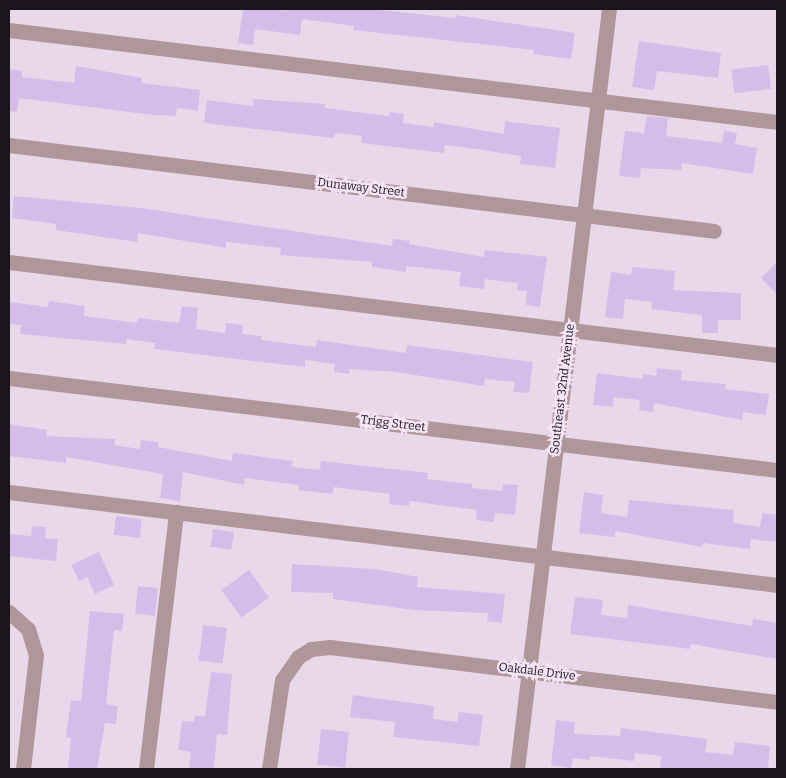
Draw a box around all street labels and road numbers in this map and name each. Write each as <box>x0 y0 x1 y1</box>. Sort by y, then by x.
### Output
street label: Dunaway Street <box>316 175 406 201</box>
street label: Southeast 32nd Avenue <box>548 323 578 455</box>
street label: Trigg Street <box>360 413 426 435</box>
street label: Oakdale Drive <box>498 660 576 684</box>

